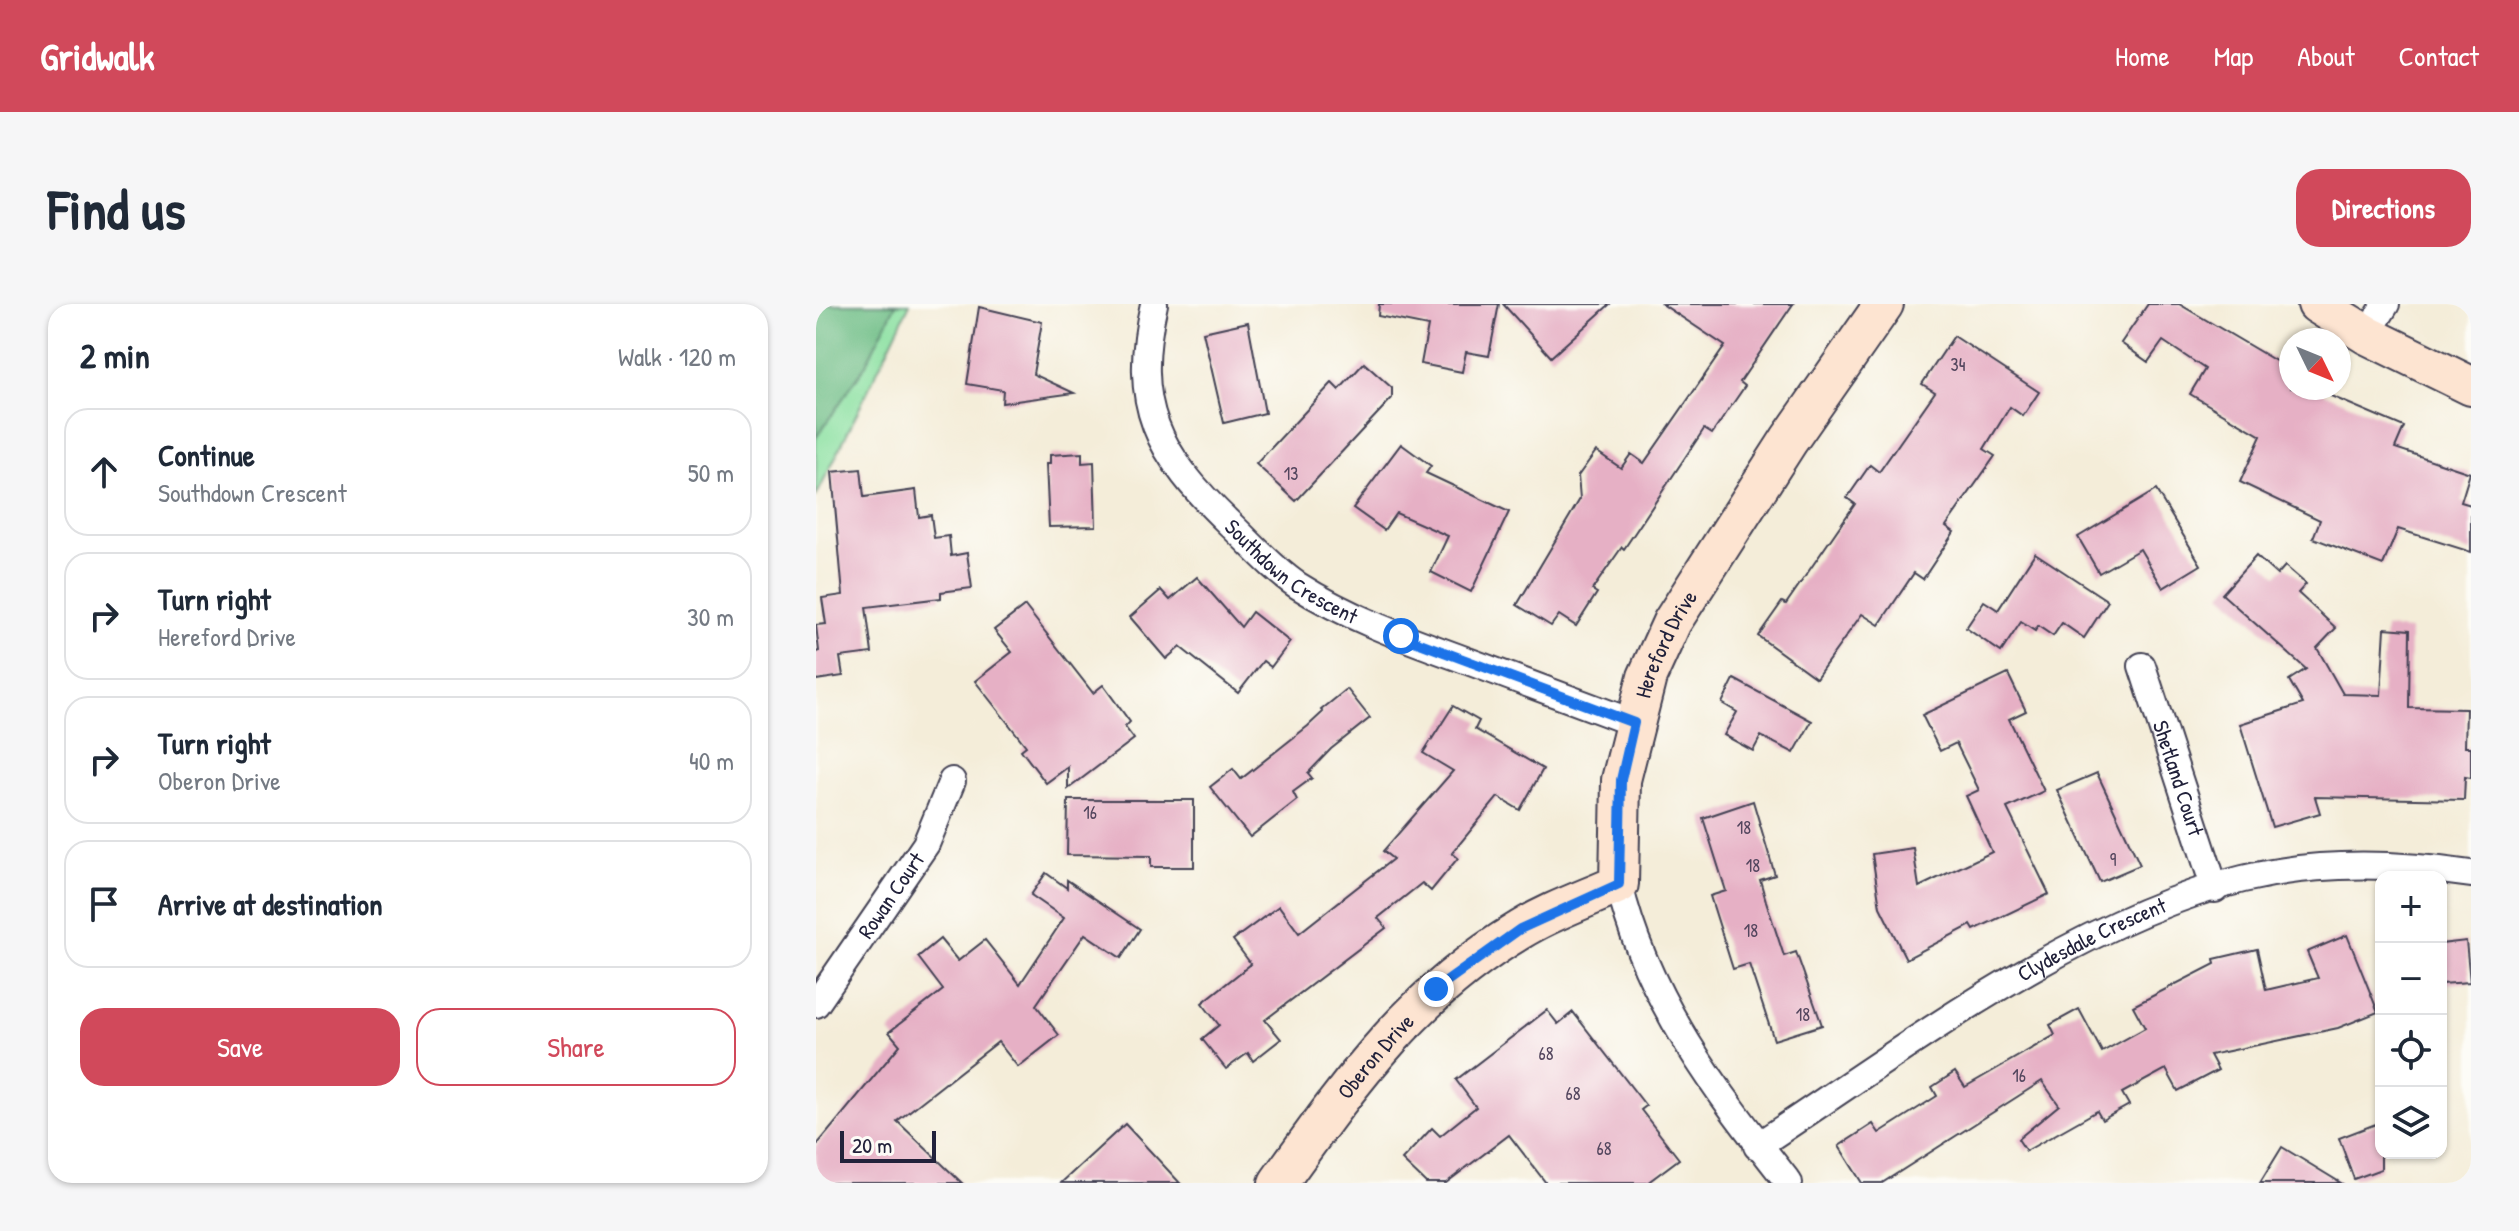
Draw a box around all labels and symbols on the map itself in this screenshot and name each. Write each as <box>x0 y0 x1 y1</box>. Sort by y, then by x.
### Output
north arrow <box>2279 328 2351 400</box>
house number: 34 <box>1951 352 1966 377</box>
house number: 13 <box>1284 461 1298 486</box>
street label: Southdown Crescent <box>1218 512 1363 631</box>
street label: Hereford Drive <box>1627 584 1704 701</box>
route start <box>1383 618 1419 654</box>
street label: Shetland Court <box>2146 717 2212 840</box>
house number: 16 <box>1083 800 1097 825</box>
house number: 18 <box>1737 815 1751 840</box>
street label: Rowan Court <box>851 846 931 944</box>
house number: 9 <box>2110 847 2117 872</box>
house number: 18 <box>1746 853 1760 878</box>
street label: Clydesdale Crescent <box>2012 890 2171 988</box>
house number: 18 <box>1744 918 1758 943</box>
route end <box>1418 971 1454 1007</box>
house number: 18 <box>1796 1002 1810 1027</box>
street label: Oberon Drive <box>1330 1007 1421 1105</box>
house number: 68 <box>1539 1041 1554 1066</box>
house number: 16 <box>2012 1063 2026 1088</box>
house number: 68 <box>1566 1081 1581 1106</box>
scale bar <box>840 1127 936 1163</box>
house number: 68 <box>1597 1136 1612 1161</box>

